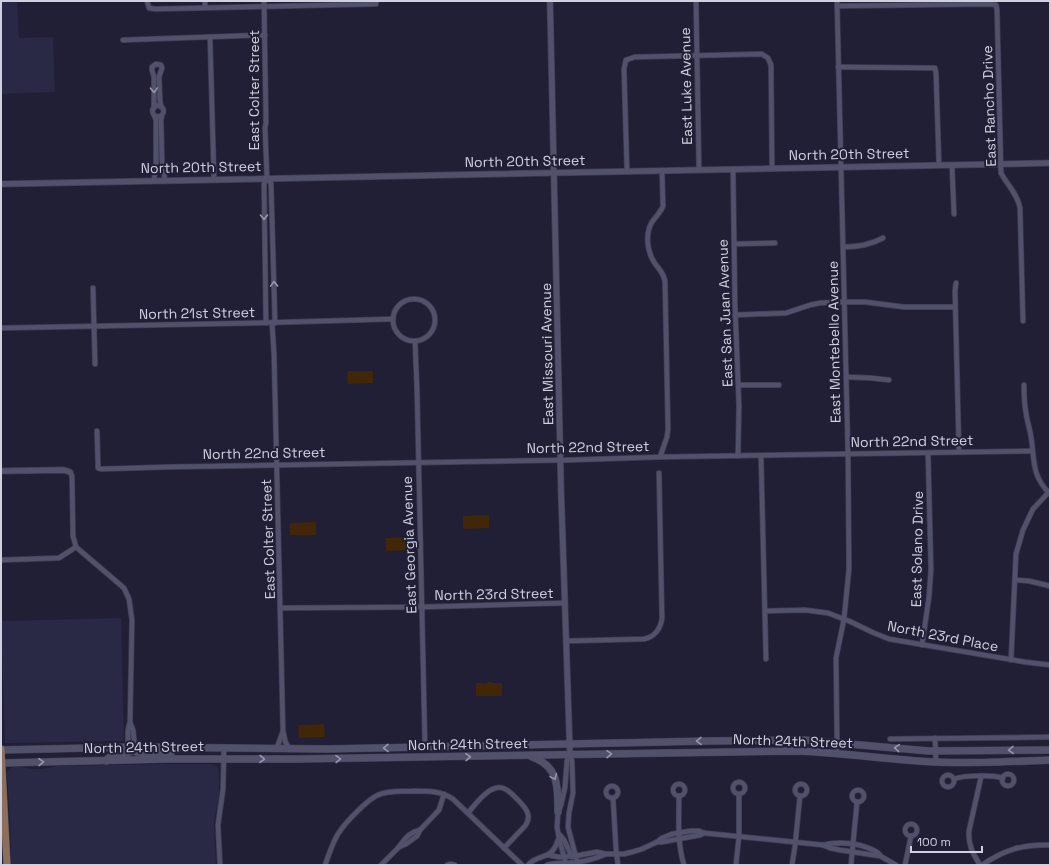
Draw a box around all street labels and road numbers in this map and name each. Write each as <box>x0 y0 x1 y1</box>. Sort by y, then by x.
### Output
street label: East Luke Avenue <box>676 27 696 145</box>
street label: East Colter Street <box>245 30 263 150</box>
street label: East Rancho Drive <box>978 45 1000 167</box>
street label: North 20th Street <box>789 144 909 164</box>
street label: North 20th Street <box>465 151 585 171</box>
street label: North 20th Street <box>141 157 261 177</box>
street label: East San Juan Avenue <box>713 239 737 387</box>
street label: East Montebello Avenue <box>824 261 844 423</box>
street label: East Missouri Avenue <box>537 283 557 425</box>
street label: North 21st Street <box>139 303 255 323</box>
street label: North 22nd Street <box>850 431 974 451</box>
street label: North 22nd Street <box>526 437 650 457</box>
street label: North 22nd Street <box>202 443 326 463</box>
street label: East Georgia Avenue <box>398 476 420 614</box>
street label: East Colter Street <box>257 479 279 599</box>
street label: East Solano Drive <box>907 491 927 607</box>
street label: North 23rd Street <box>434 584 554 604</box>
street label: North 23rd Place <box>886 616 1000 656</box>
street label: North 24th Street <box>733 730 853 752</box>
street label: North 24th Street <box>408 734 528 754</box>
street label: North 24th Street <box>84 737 204 757</box>

